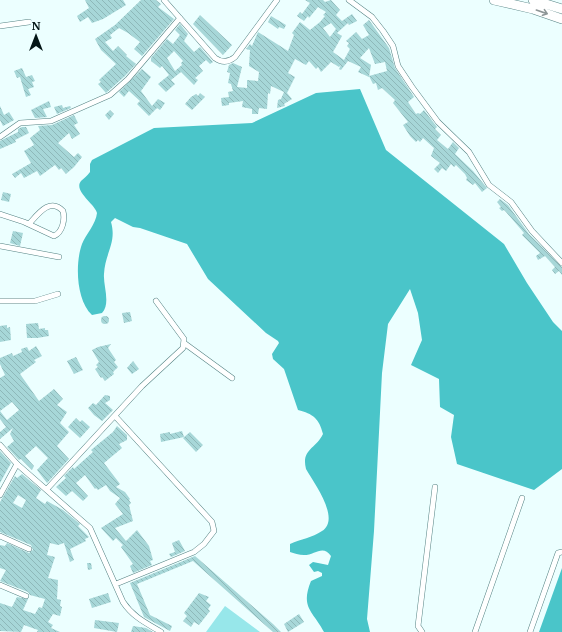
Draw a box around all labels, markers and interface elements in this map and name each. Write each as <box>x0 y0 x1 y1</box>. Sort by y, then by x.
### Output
one-way arrow <box>535 9 547 17</box>
north arrow <box>16 16 56 56</box>
text: N <box>32 19 41 33</box>

